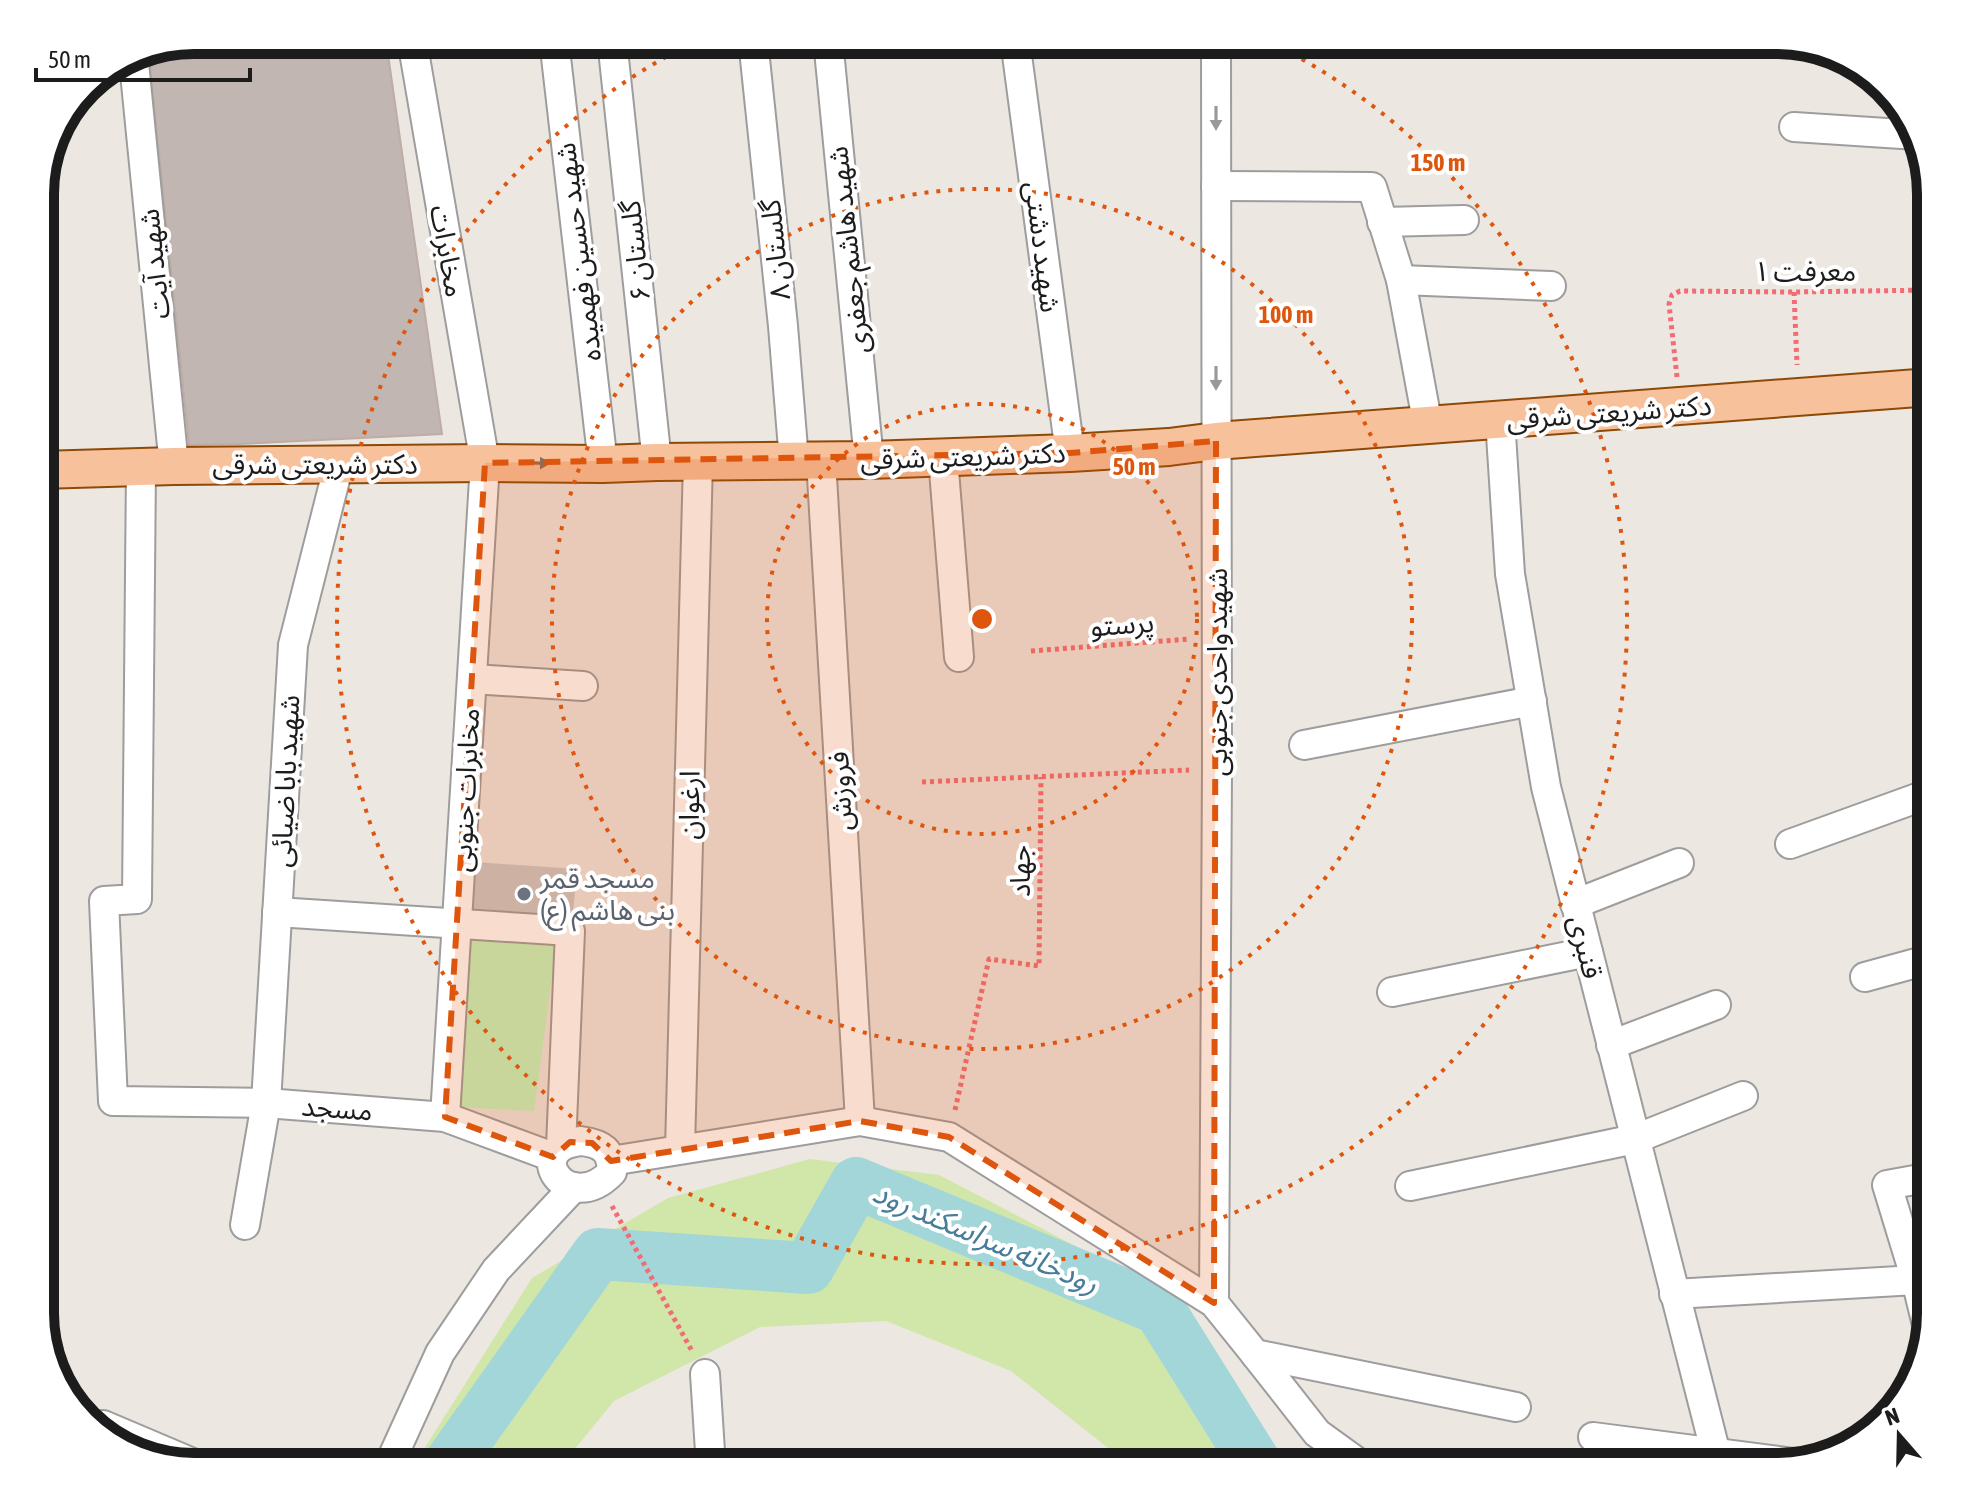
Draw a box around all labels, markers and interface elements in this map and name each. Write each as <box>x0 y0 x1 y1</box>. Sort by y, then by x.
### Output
scale bar <box>36 32 250 82</box>
text: 50 m <box>48 46 91 73</box>
one-way arrow <box>1210 106 1222 131</box>
street label: شهيد حسین فهمیده <box>549 141 608 363</box>
street label: شهيد هاشم جعفری <box>821 144 881 355</box>
text: 150 m <box>1411 149 1465 176</box>
street label: شهید دشتی <box>1018 180 1067 314</box>
street label: گلستان ۸ <box>754 197 796 302</box>
street label: گلستان ۶ <box>614 198 656 303</box>
street label: مخابرات <box>423 202 472 300</box>
street label: شهید آیت <box>132 207 176 321</box>
street label: معرفت ۱ <box>1754 255 1856 288</box>
text: 100 m <box>1259 301 1313 328</box>
one-way arrow <box>1210 366 1222 391</box>
street label: دکتر شریعتی شرقی <box>1505 389 1713 436</box>
street label: دکتر شریعتی شرقی <box>860 436 1066 477</box>
street label: دکتر شریعتی شرقی <box>212 448 418 481</box>
text: 50 m <box>1112 453 1156 480</box>
one-way arrow <box>526 457 551 470</box>
street label: شهید واحدی جنوبی <box>1201 568 1234 776</box>
centre of rings <box>968 605 996 633</box>
street label: پرستو <box>1089 606 1155 644</box>
street label: شهيد بابا ضيائی <box>265 694 306 868</box>
street label: مخابرات جنوبی <box>445 707 486 873</box>
street label: فروزش <box>822 750 859 831</box>
street label: ارغوان <box>672 770 707 840</box>
street label: جهاد <box>1004 845 1036 897</box>
place label: مسجد قمر بنی هاشم (ع) <box>539 862 675 932</box>
marker: مسجد قمر بنی هاشم (ع) <box>515 885 533 903</box>
street label: قنبری <box>1562 912 1609 982</box>
street label: مسجد <box>300 1090 374 1126</box>
water label: رودخانه سراسکند رود <box>868 1174 1104 1301</box>
north arrow <box>1859 1395 1939 1475</box>
text: N <box>1882 1402 1903 1431</box>

